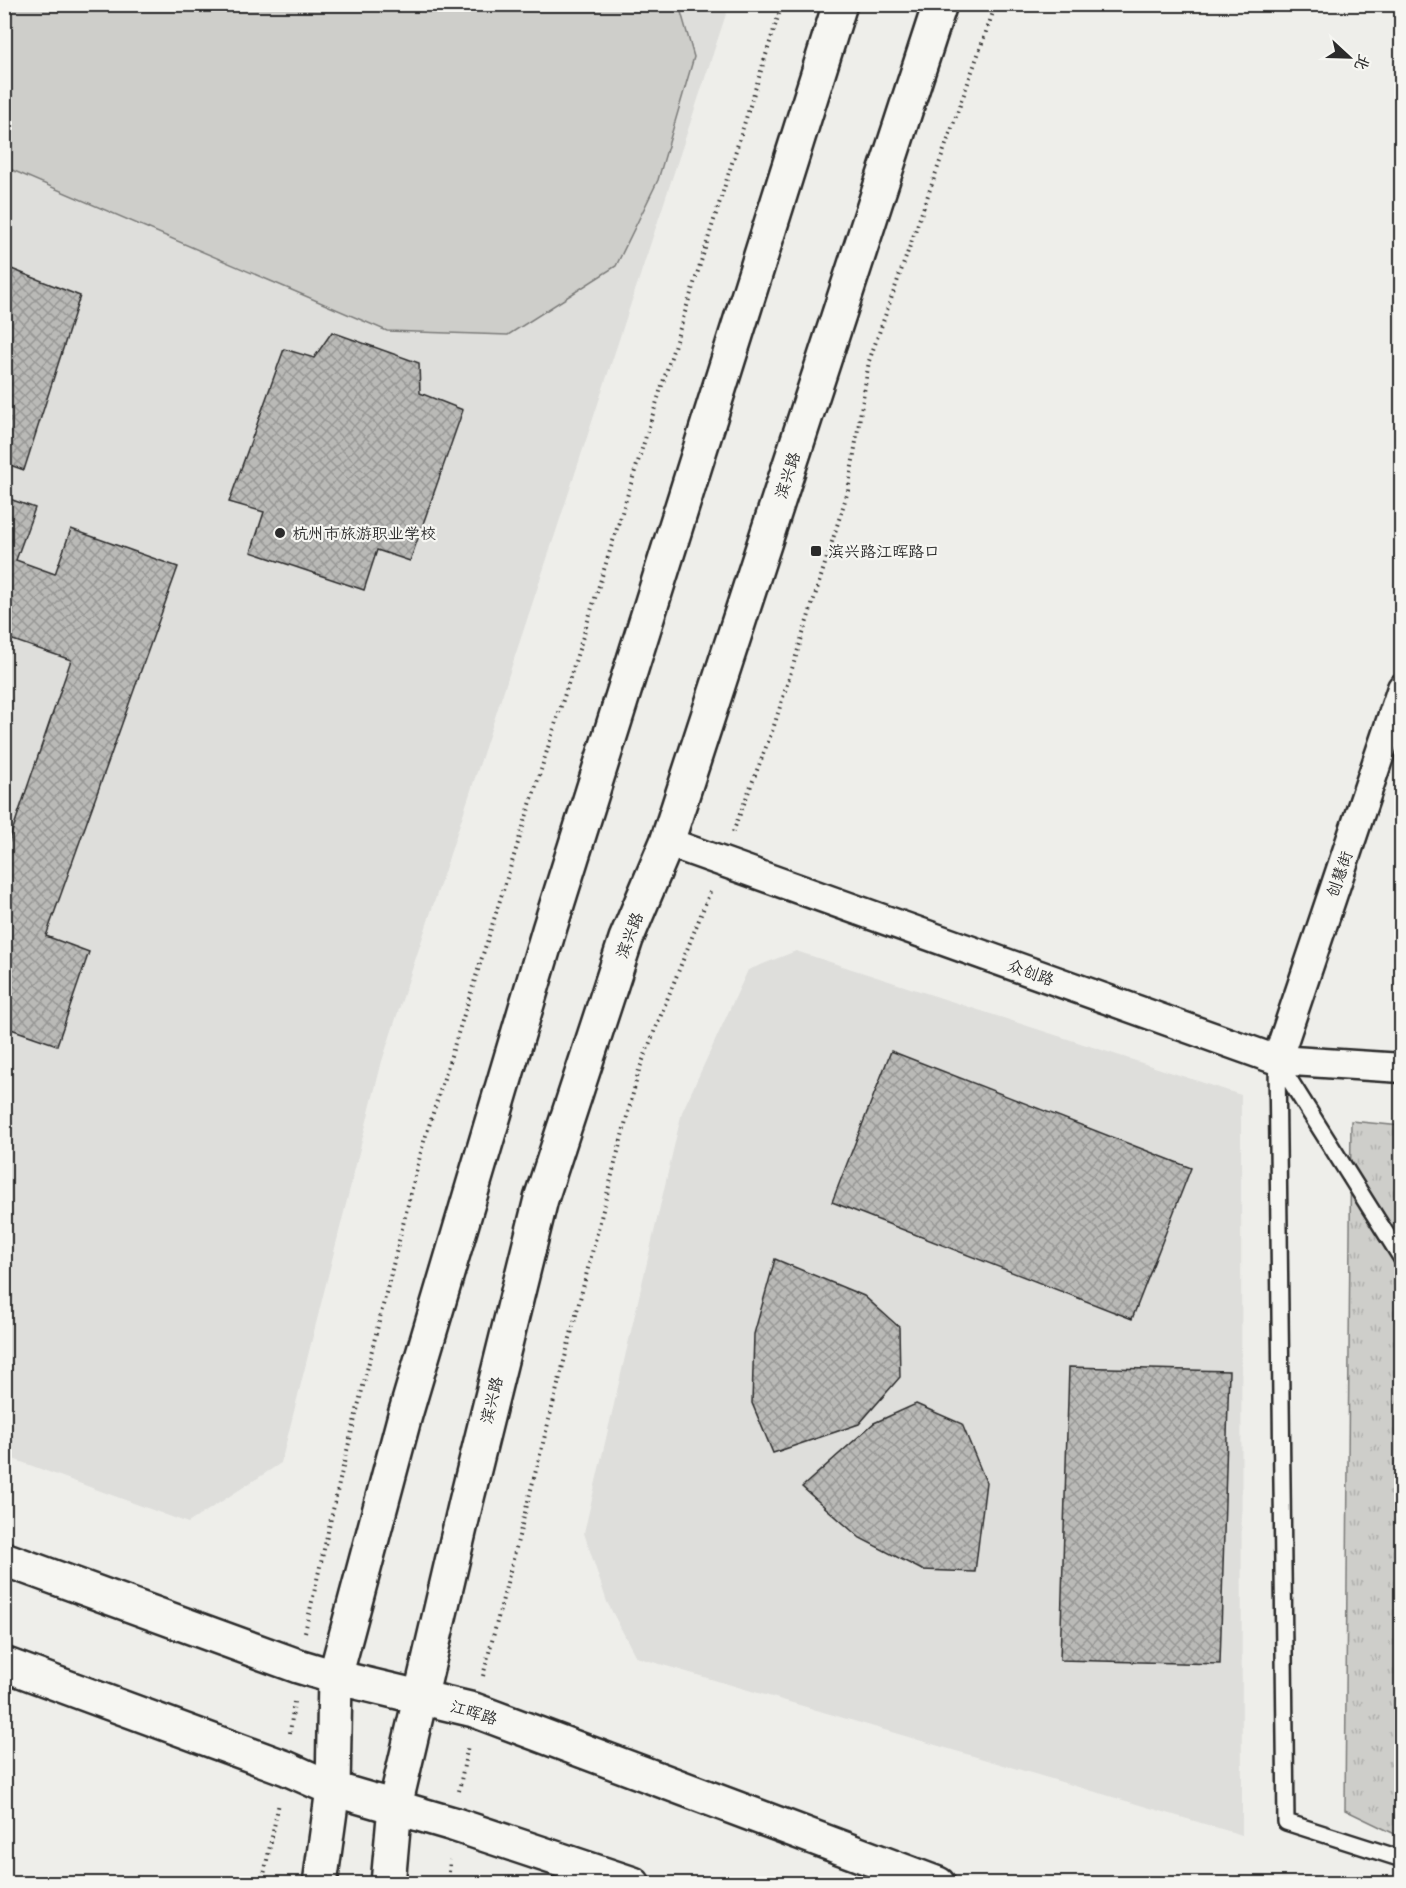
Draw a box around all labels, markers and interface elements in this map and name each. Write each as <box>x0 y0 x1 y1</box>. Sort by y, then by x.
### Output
north arrow <box>1319 27 1379 87</box>
text: 北 <box>1350 51 1374 73</box>
street label: 滨兴路 <box>771 449 805 501</box>
place label: 杭州市旅游职业学校 <box>292 524 436 544</box>
marker: 杭州市旅游职业学校 <box>273 526 287 540</box>
place label: 滨兴路江晖路口 <box>828 542 940 562</box>
marker: 滨兴路江晖路口 <box>809 544 823 558</box>
street label: 创慧街 <box>1323 848 1357 900</box>
street label: 滨兴路 <box>612 909 648 961</box>
street label: 众创路 <box>1005 955 1057 991</box>
street label: 滨兴路 <box>476 1375 507 1426</box>
street label: 江晖路 <box>448 1696 500 1730</box>

